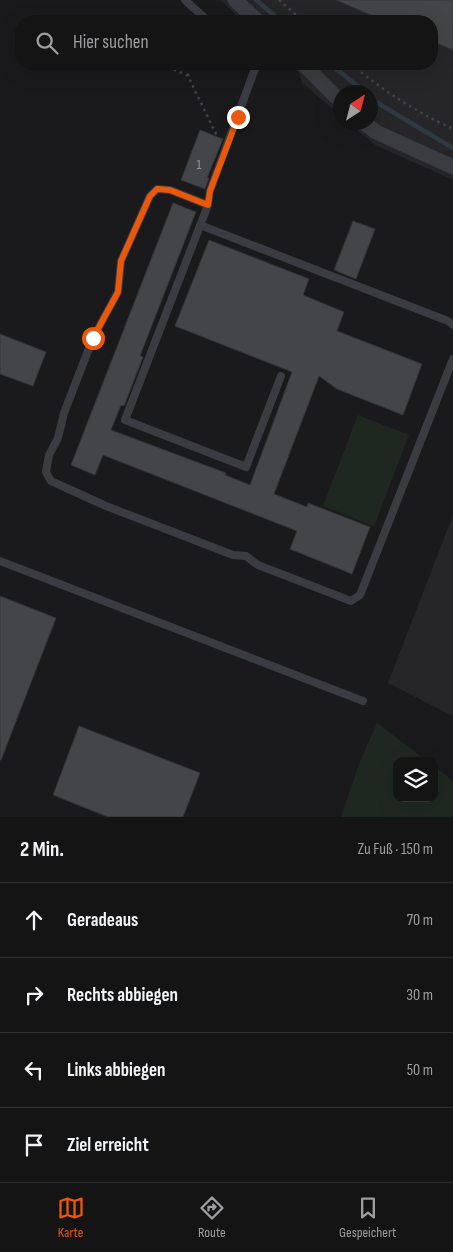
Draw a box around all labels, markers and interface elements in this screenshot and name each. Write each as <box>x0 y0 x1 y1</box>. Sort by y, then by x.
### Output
search box <box>15 15 438 70</box>
icon: search <box>33 29 61 57</box>
text: Hier suchen <box>73 31 149 54</box>
north arrow <box>333 85 378 130</box>
route end <box>227 106 250 129</box>
house number: 1 <box>197 156 202 173</box>
route start <box>82 327 105 350</box>
map controls <box>393 757 438 802</box>
button: layers <box>393 757 438 802</box>
text: 2 Min. <box>20 837 64 862</box>
text: Zu Fuß · 150 m <box>358 840 433 859</box>
icon: ahead <box>20 906 48 934</box>
text: Geradeaus <box>67 909 138 932</box>
text: 70 m <box>407 911 433 930</box>
icon: right <box>20 981 48 1009</box>
text: Rechts abbiegen <box>67 984 178 1007</box>
text: 30 m <box>406 986 433 1005</box>
icon: left <box>20 1056 48 1084</box>
text: Links abbiegen <box>67 1059 165 1082</box>
text: 50 m <box>407 1061 433 1080</box>
icon: arrive <box>20 1131 48 1159</box>
text: Ziel erreicht <box>67 1134 149 1157</box>
tab: Karte <box>57 1194 85 1241</box>
tab: Route <box>198 1194 226 1241</box>
tab: Gespeichert <box>339 1194 396 1241</box>

